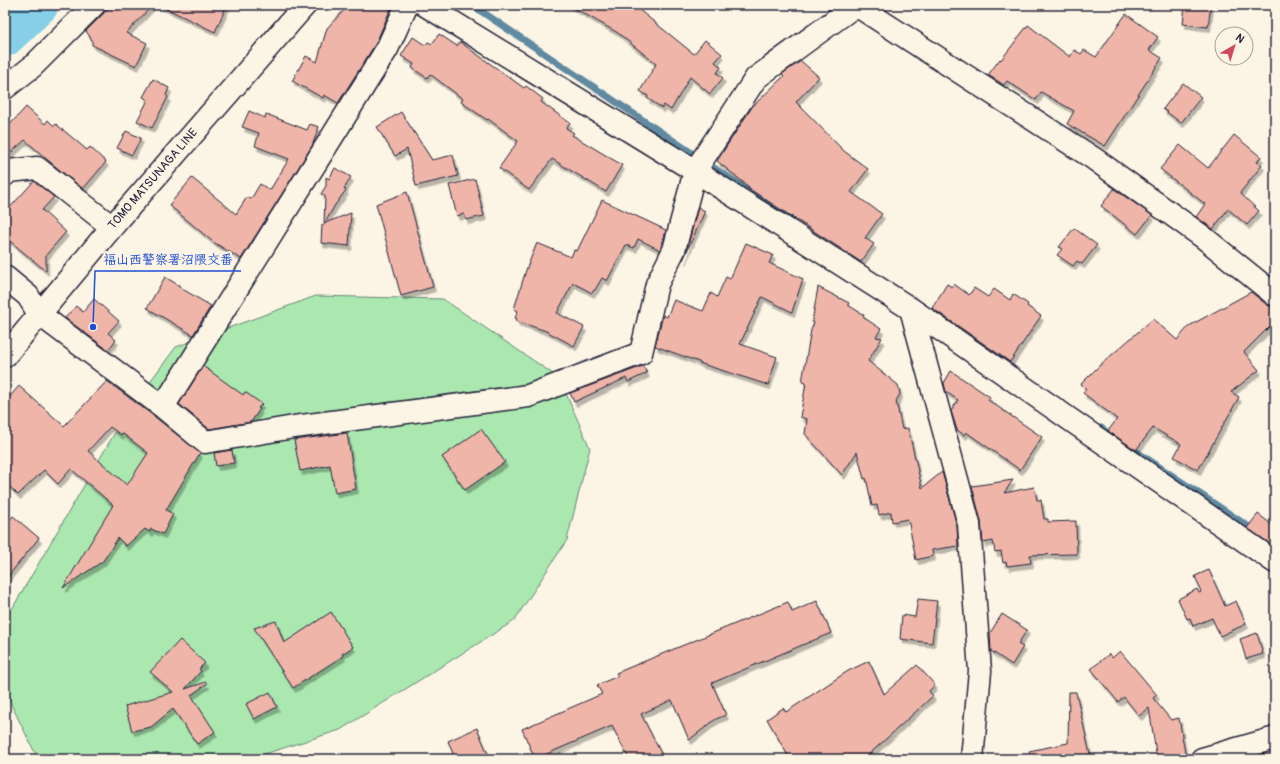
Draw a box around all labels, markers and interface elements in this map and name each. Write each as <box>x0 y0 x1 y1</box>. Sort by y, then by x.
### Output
north arrow <box>1214 26 1254 66</box>
text: N <box>1233 31 1247 46</box>
street label: TOMO MATSUNAGA LINE <box>105 125 201 233</box>
callout: 福山西警察署沼隈交番 <box>95 246 241 271</box>
text: 福山西警察署沼隈交番 <box>103 252 233 268</box>

